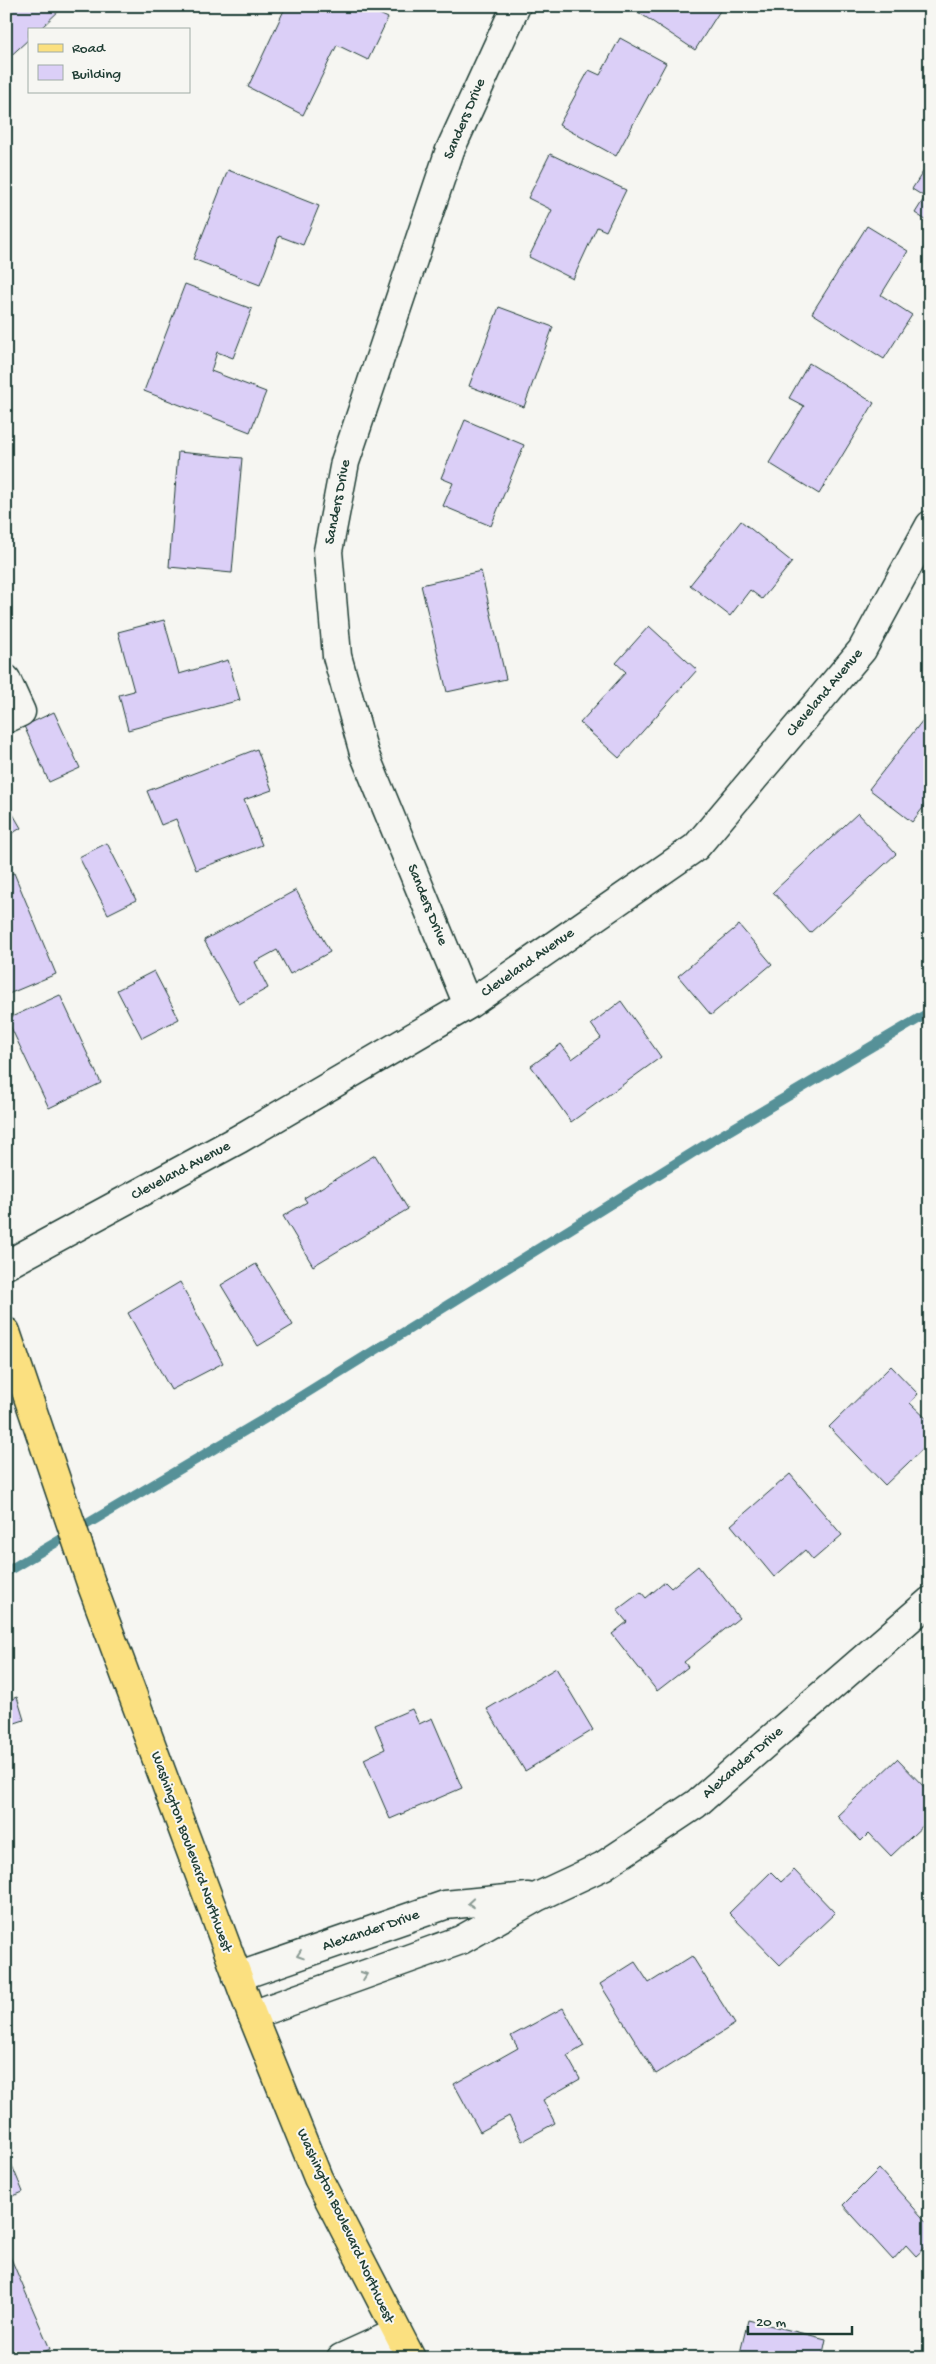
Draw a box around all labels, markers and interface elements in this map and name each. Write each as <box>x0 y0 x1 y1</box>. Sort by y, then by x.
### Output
legend <box>28 28 190 92</box>
text: Road <box>72 40 106 58</box>
text: Building <box>71 66 121 84</box>
street label: Sanders Drive <box>440 76 490 162</box>
street label: Sanders Drive <box>321 458 355 546</box>
street label: Cleveland Avenue <box>783 645 867 741</box>
street label: Sanders Drive <box>403 862 452 948</box>
street label: Cleveland Avenue <box>478 924 578 1002</box>
street label: Cleveland Avenue <box>128 1137 234 1205</box>
street label: Alexander Drive <box>699 1723 787 1803</box>
street label: Washington Boulevard Northwest <box>146 1749 236 1957</box>
one-way arrow <box>467 1897 475 1908</box>
street label: Alexander Drive <box>320 1906 422 1956</box>
one-way arrow <box>296 1949 304 1959</box>
one-way arrow <box>359 1971 367 1981</box>
street label: Washington Boulevard Northwest <box>292 2126 399 2328</box>
scale bar <box>748 2304 852 2336</box>
text: 20 m <box>756 2314 786 2332</box>

